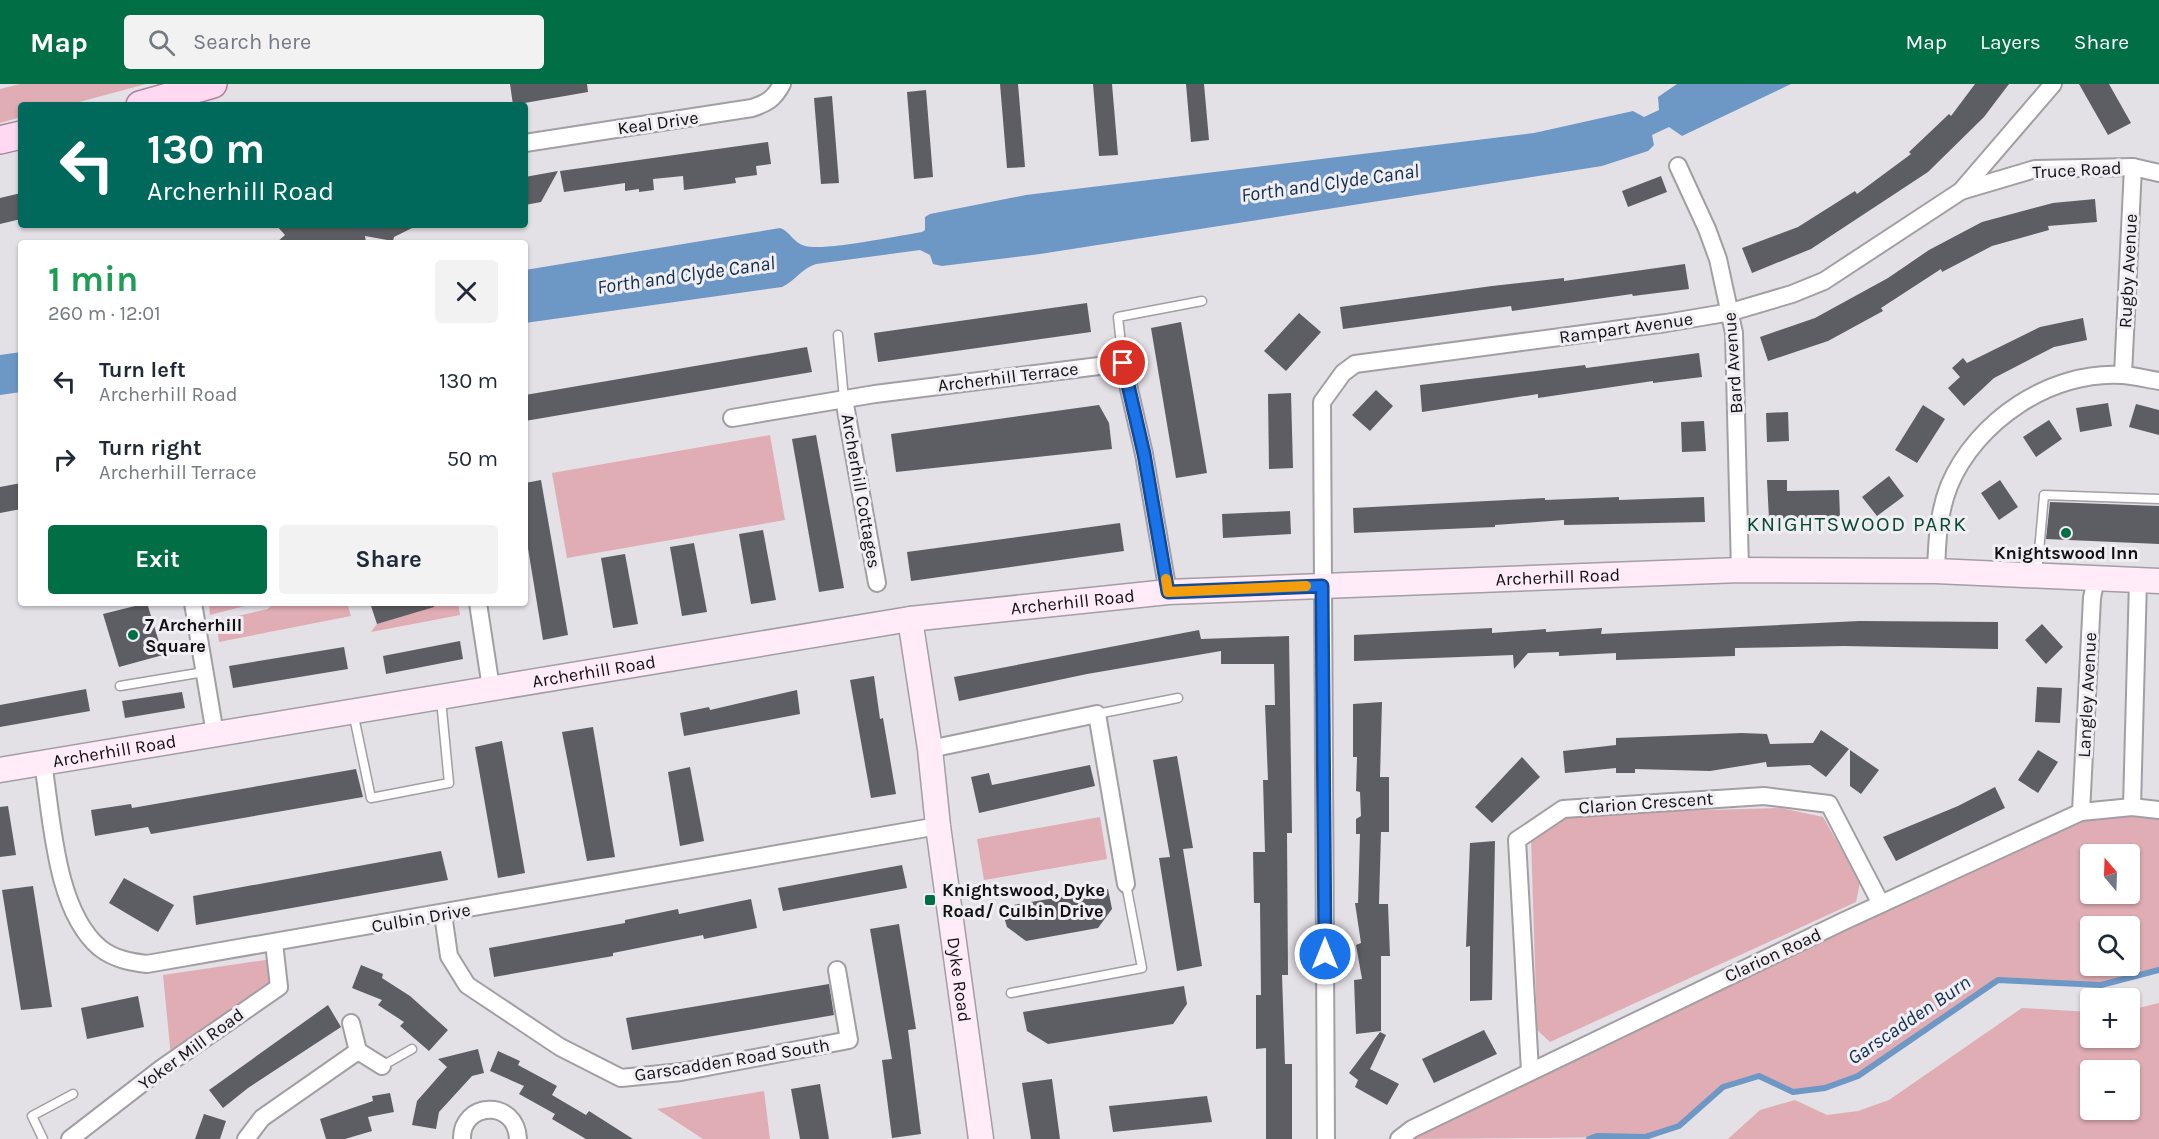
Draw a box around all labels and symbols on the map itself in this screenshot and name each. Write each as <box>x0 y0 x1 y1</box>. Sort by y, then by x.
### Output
street label: Keal Drive <box>616 106 700 140</box>
street label: Truce Road <box>2032 157 2122 183</box>
water label: Forth and Clyde Canal <box>1239 159 1421 207</box>
street label: Rugby Avenue <box>2114 213 2142 329</box>
water label: Forth and Clyde Canal <box>595 251 777 299</box>
street label: Rampart Avenue <box>1558 308 1694 348</box>
street label: Bard Avenue <box>1718 311 1748 415</box>
pin <box>1097 337 1148 388</box>
street label: Archerhill Terrace <box>936 357 1080 397</box>
street label: Archerhill Cottages <box>837 412 885 570</box>
district label: KNIGHTSWOOD PARK <box>1747 512 1968 536</box>
marker: Knightswood Inn <box>2059 526 2073 540</box>
place label: Knightswood Inn <box>1994 542 2138 564</box>
street label: Archerhill Road <box>1495 564 1621 590</box>
street label: Archerhill Road <box>1009 585 1136 619</box>
place label: 7 Archerhill Square <box>145 614 242 657</box>
marker: 7 Archerhill Square <box>126 628 140 642</box>
street label: Langley Avenue <box>2073 632 2101 758</box>
street label: Archerhill Road <box>530 650 657 693</box>
street label: Archerhill Road <box>51 730 178 772</box>
street label: Clarion Crescent <box>1578 787 1714 819</box>
north arrow <box>2080 844 2140 904</box>
place label: Knightswood, Dyke Road/ Culbin Drive <box>942 879 1105 922</box>
marker: Knightswood, Dyke Road/ Culbin Drive <box>923 893 937 907</box>
street label: Culbin Drive <box>370 898 472 938</box>
position arrow <box>1293 922 1357 986</box>
street label: Clarion Road <box>1721 923 1825 987</box>
street label: Dyke Road <box>942 936 976 1023</box>
water label: Garscadden Burn <box>1843 970 1975 1070</box>
street label: Yoker Mill Road <box>134 1003 248 1095</box>
street label: Garscadden Road South <box>633 1034 831 1086</box>

